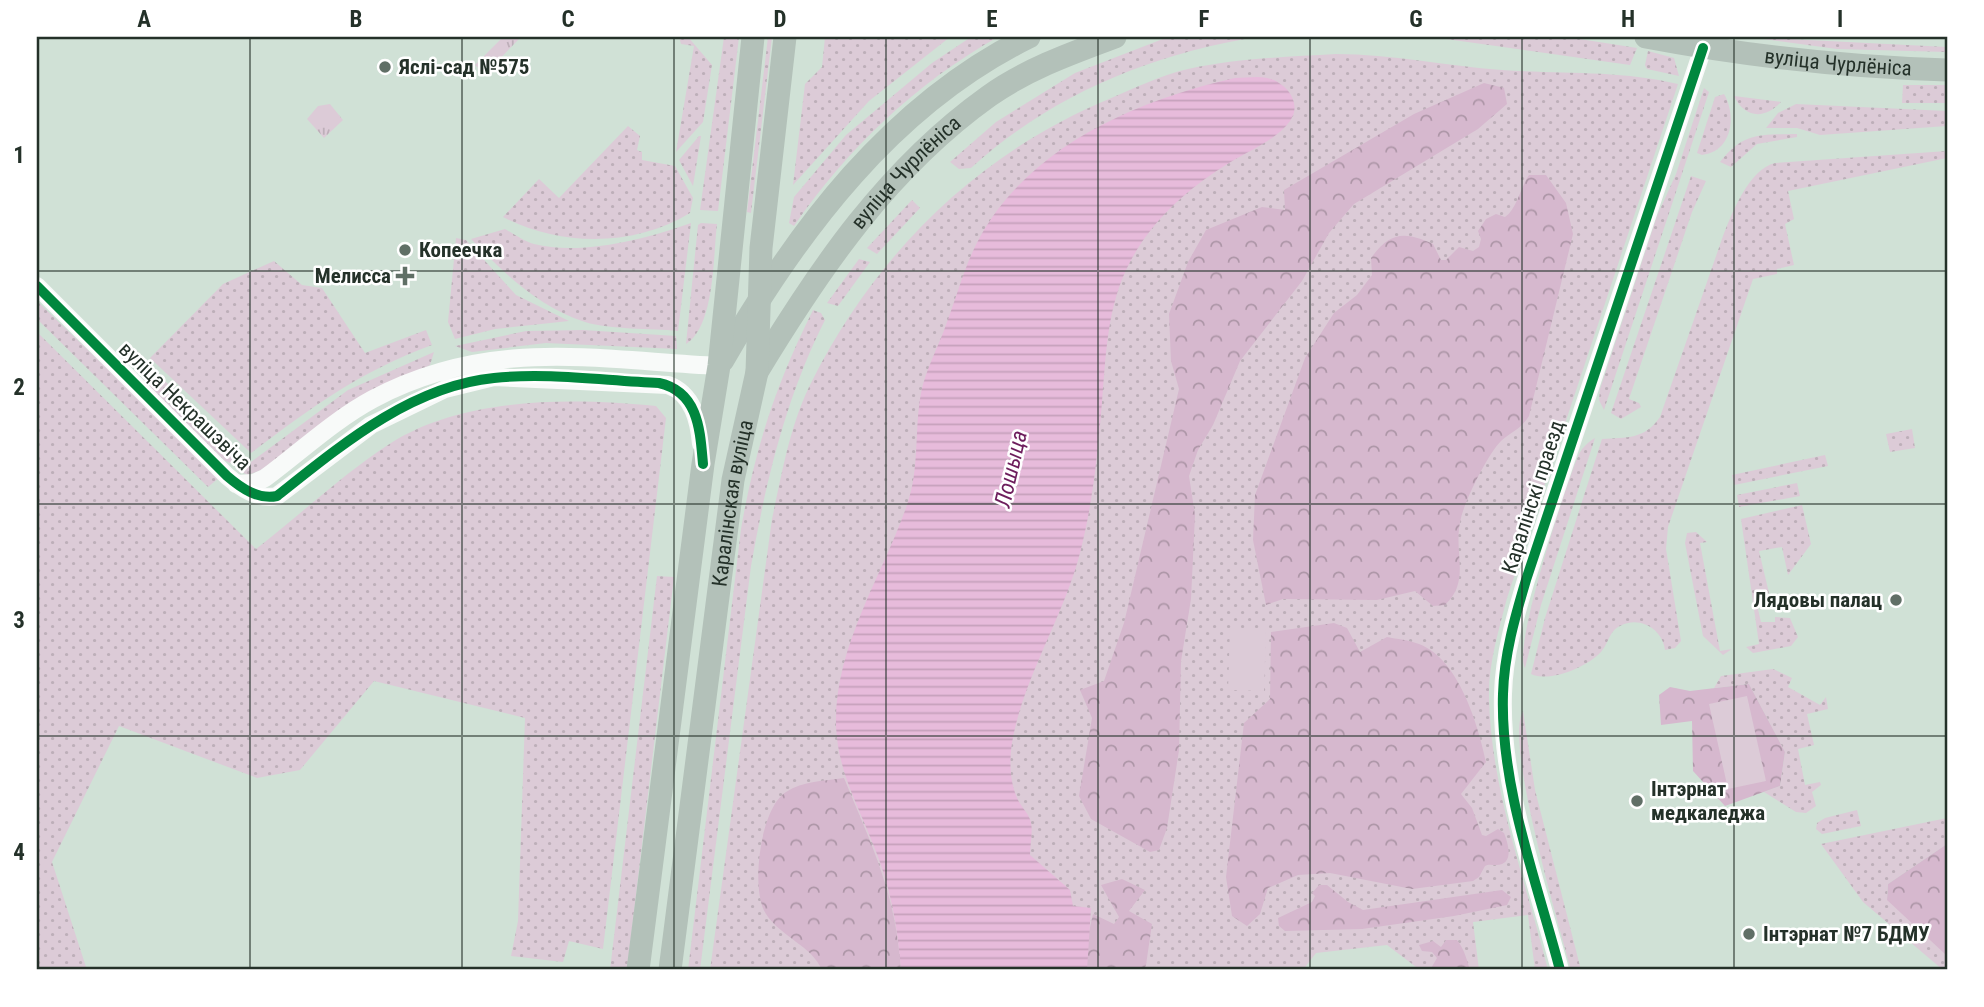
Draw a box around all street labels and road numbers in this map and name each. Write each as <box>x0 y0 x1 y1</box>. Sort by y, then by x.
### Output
street label: вуліца Чурлёніса <box>1763 44 1912 81</box>
street label: вуліца Чурлёніса <box>846 111 966 234</box>
street label: вуліца Некрашэвіча <box>114 337 256 475</box>
street label: Каралінскі праезд <box>1497 417 1569 577</box>
street label: Каралінская вуліца <box>707 418 758 588</box>

